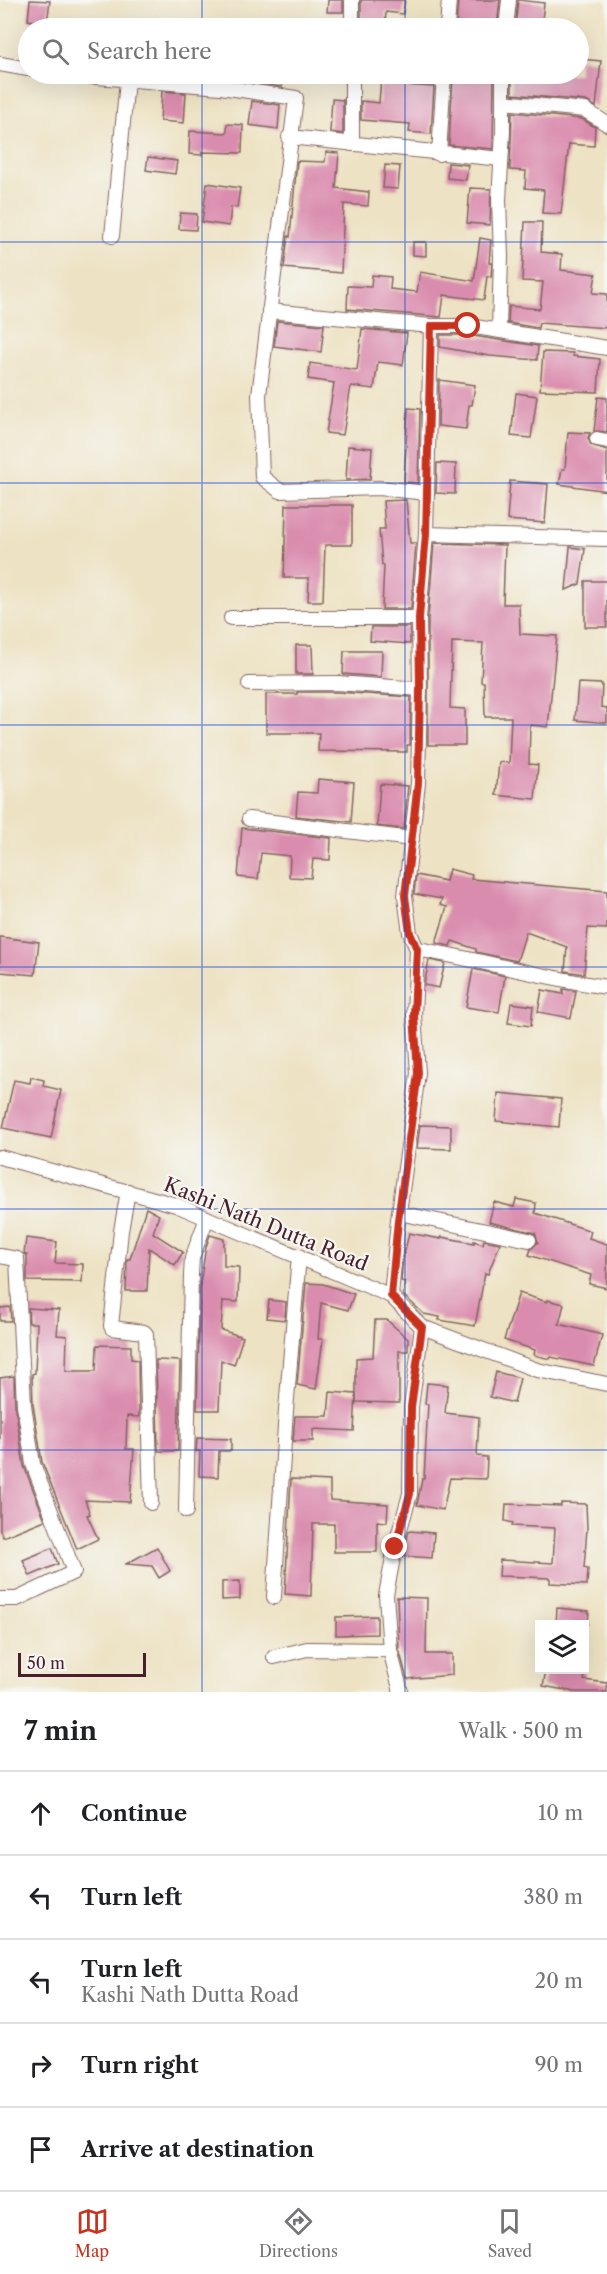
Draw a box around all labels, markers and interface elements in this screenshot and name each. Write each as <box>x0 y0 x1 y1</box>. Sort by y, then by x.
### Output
search box <box>18 18 589 84</box>
icon: search <box>39 35 72 68</box>
text: Search here <box>87 38 212 65</box>
route start <box>454 312 480 338</box>
street label: Kashi Nath Dutta Road <box>160 1172 372 1276</box>
route end <box>381 1533 407 1559</box>
map controls <box>535 1620 589 1674</box>
button: layers <box>535 1620 589 1674</box>
scale bar <box>18 1650 146 1678</box>
text: 50 m <box>27 1653 65 1673</box>
text: 7 min <box>24 1715 97 1747</box>
text: Walk · 500 m <box>459 1719 583 1743</box>
icon: ahead <box>24 1797 57 1830</box>
text: Continue <box>81 1800 187 1827</box>
text: 10 m <box>538 1801 583 1825</box>
icon: left <box>24 1881 57 1914</box>
text: Turn left <box>81 1884 182 1911</box>
text: 380 m <box>524 1885 583 1909</box>
text: Turn left <box>81 1956 182 1983</box>
icon: left <box>24 1965 57 1998</box>
text: 20 m <box>535 1969 583 1993</box>
text: Kashi Nath Dutta Road <box>81 1983 299 2007</box>
icon: right <box>24 2049 57 2082</box>
text: Turn right <box>81 2052 199 2079</box>
text: 90 m <box>535 2053 583 2077</box>
icon: arrive <box>24 2133 57 2166</box>
text: Arrive at destination <box>81 2136 314 2163</box>
tab: Map <box>75 2205 109 2261</box>
tab: Directions <box>259 2205 338 2261</box>
tab: Saved <box>488 2205 532 2261</box>

